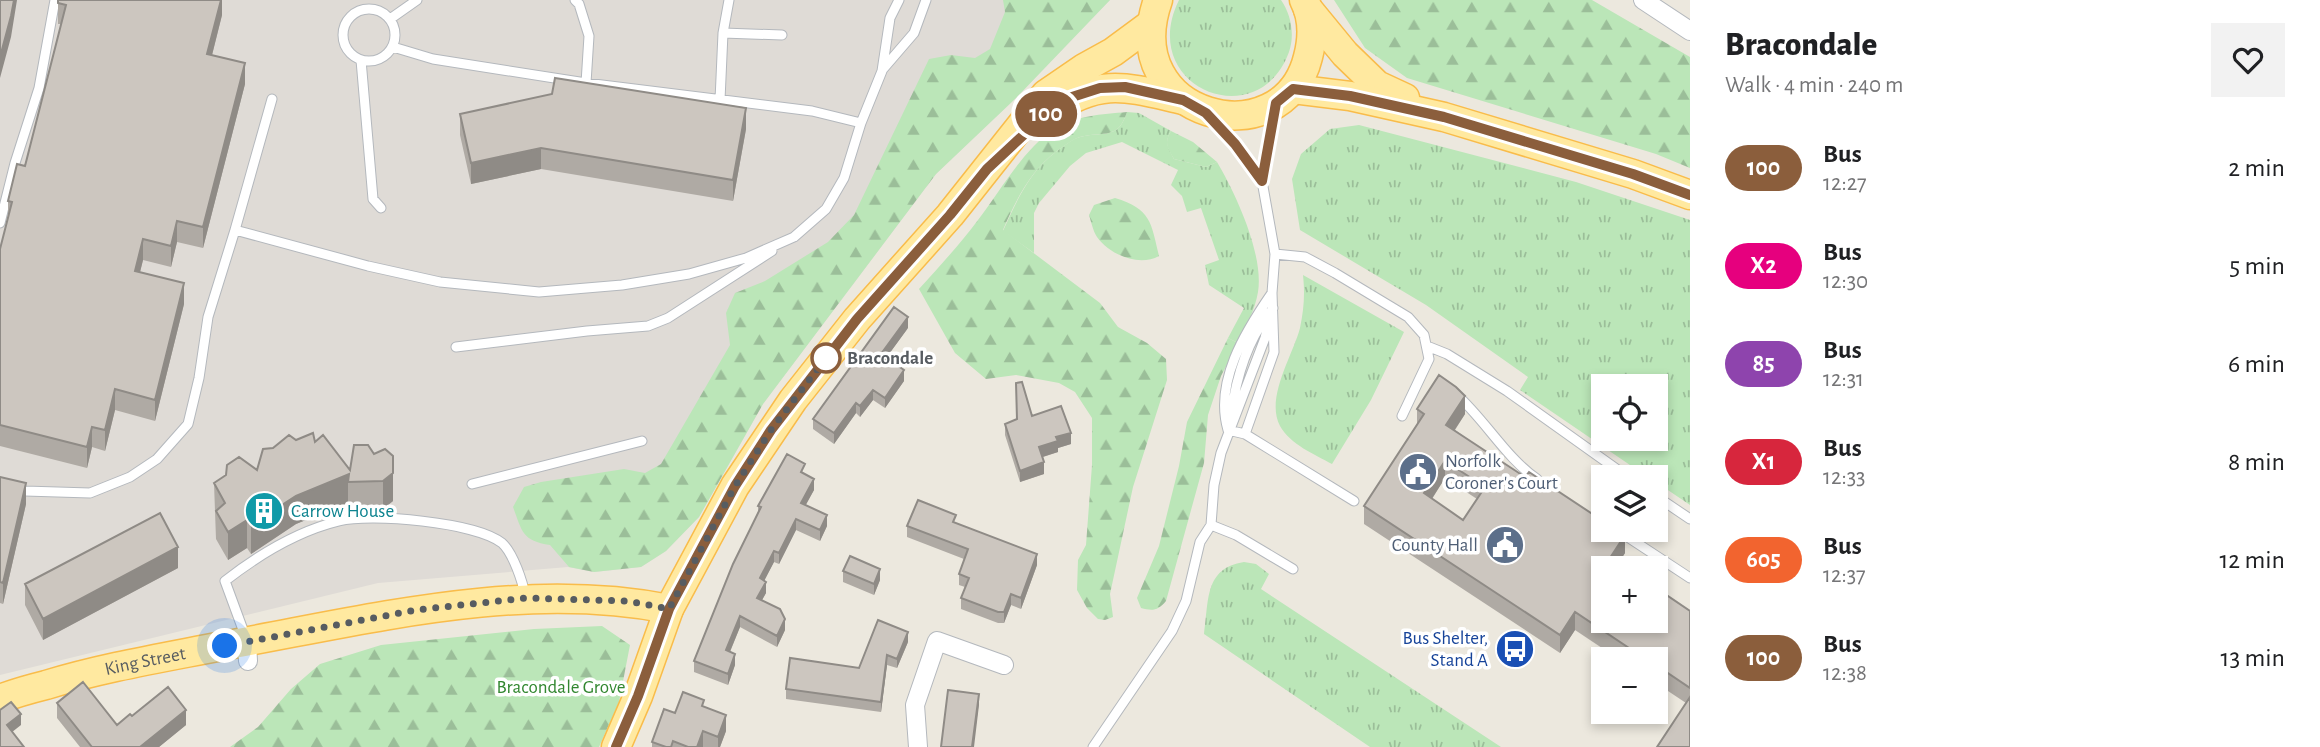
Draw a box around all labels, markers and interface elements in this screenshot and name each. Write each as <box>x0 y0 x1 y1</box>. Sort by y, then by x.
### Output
button: heart <box>2211 23 2285 97</box>
text: Bracondale <box>1725 29 1877 62</box>
text: Walk · 4 min · 240 m <box>1725 74 1903 97</box>
line badge: 100 <box>1006 91 1086 137</box>
text: 100 <box>1029 102 1063 126</box>
text: Bus <box>1823 141 1862 167</box>
text: 2 min <box>2228 155 2285 181</box>
text: 100 <box>1747 156 1780 180</box>
text: 12:27 <box>1823 172 1867 195</box>
text: Bus <box>1823 239 1862 265</box>
text: 5 min <box>2229 253 2285 279</box>
text: X2 <box>1750 254 1777 278</box>
text: 12:30 <box>1823 270 1868 293</box>
text: Bus <box>1823 337 1862 363</box>
marker: Bracondale <box>811 343 841 373</box>
place label: Bracondale <box>847 349 933 368</box>
text: 6 min <box>2228 351 2285 377</box>
text: 85 <box>1752 352 1775 376</box>
text: 12:31 <box>1823 368 1864 391</box>
map controls <box>1591 374 1668 724</box>
button: locate <box>1591 374 1668 451</box>
text: Bus <box>1823 435 1862 461</box>
text: 8 min <box>2228 449 2285 475</box>
text: X1 <box>1752 450 1775 474</box>
public building icon: Norfolk Coroner's Court <box>1397 451 1439 493</box>
place label: Norfolk Coroner's Court <box>1445 452 1558 493</box>
button: layers <box>1591 465 1668 542</box>
text: 12:33 <box>1823 466 1866 489</box>
building icon: Carrow House <box>243 490 285 532</box>
place label: Carrow House <box>291 502 394 521</box>
public building icon: County Hall <box>1484 524 1526 566</box>
text: Bus <box>1823 533 1862 559</box>
place label: County Hall <box>1392 536 1478 555</box>
text: 12 min <box>2219 547 2285 573</box>
text: 605 <box>1746 548 1781 572</box>
button: + <box>1591 556 1668 633</box>
text: 12:37 <box>1823 564 1866 587</box>
your location <box>207 628 242 663</box>
bus stop icon: Bus Shelter, Stand A <box>1494 628 1536 670</box>
place label: Bus Shelter, Stand A <box>1402 629 1488 670</box>
text: Bus <box>1823 631 1862 657</box>
street label: King Street <box>103 644 187 679</box>
text: 13 min <box>2221 645 2285 671</box>
text: 100 <box>1747 646 1780 670</box>
button: − <box>1591 647 1668 724</box>
text: 12:38 <box>1823 662 1867 685</box>
park label: Bracondale Grove <box>497 678 625 697</box>

